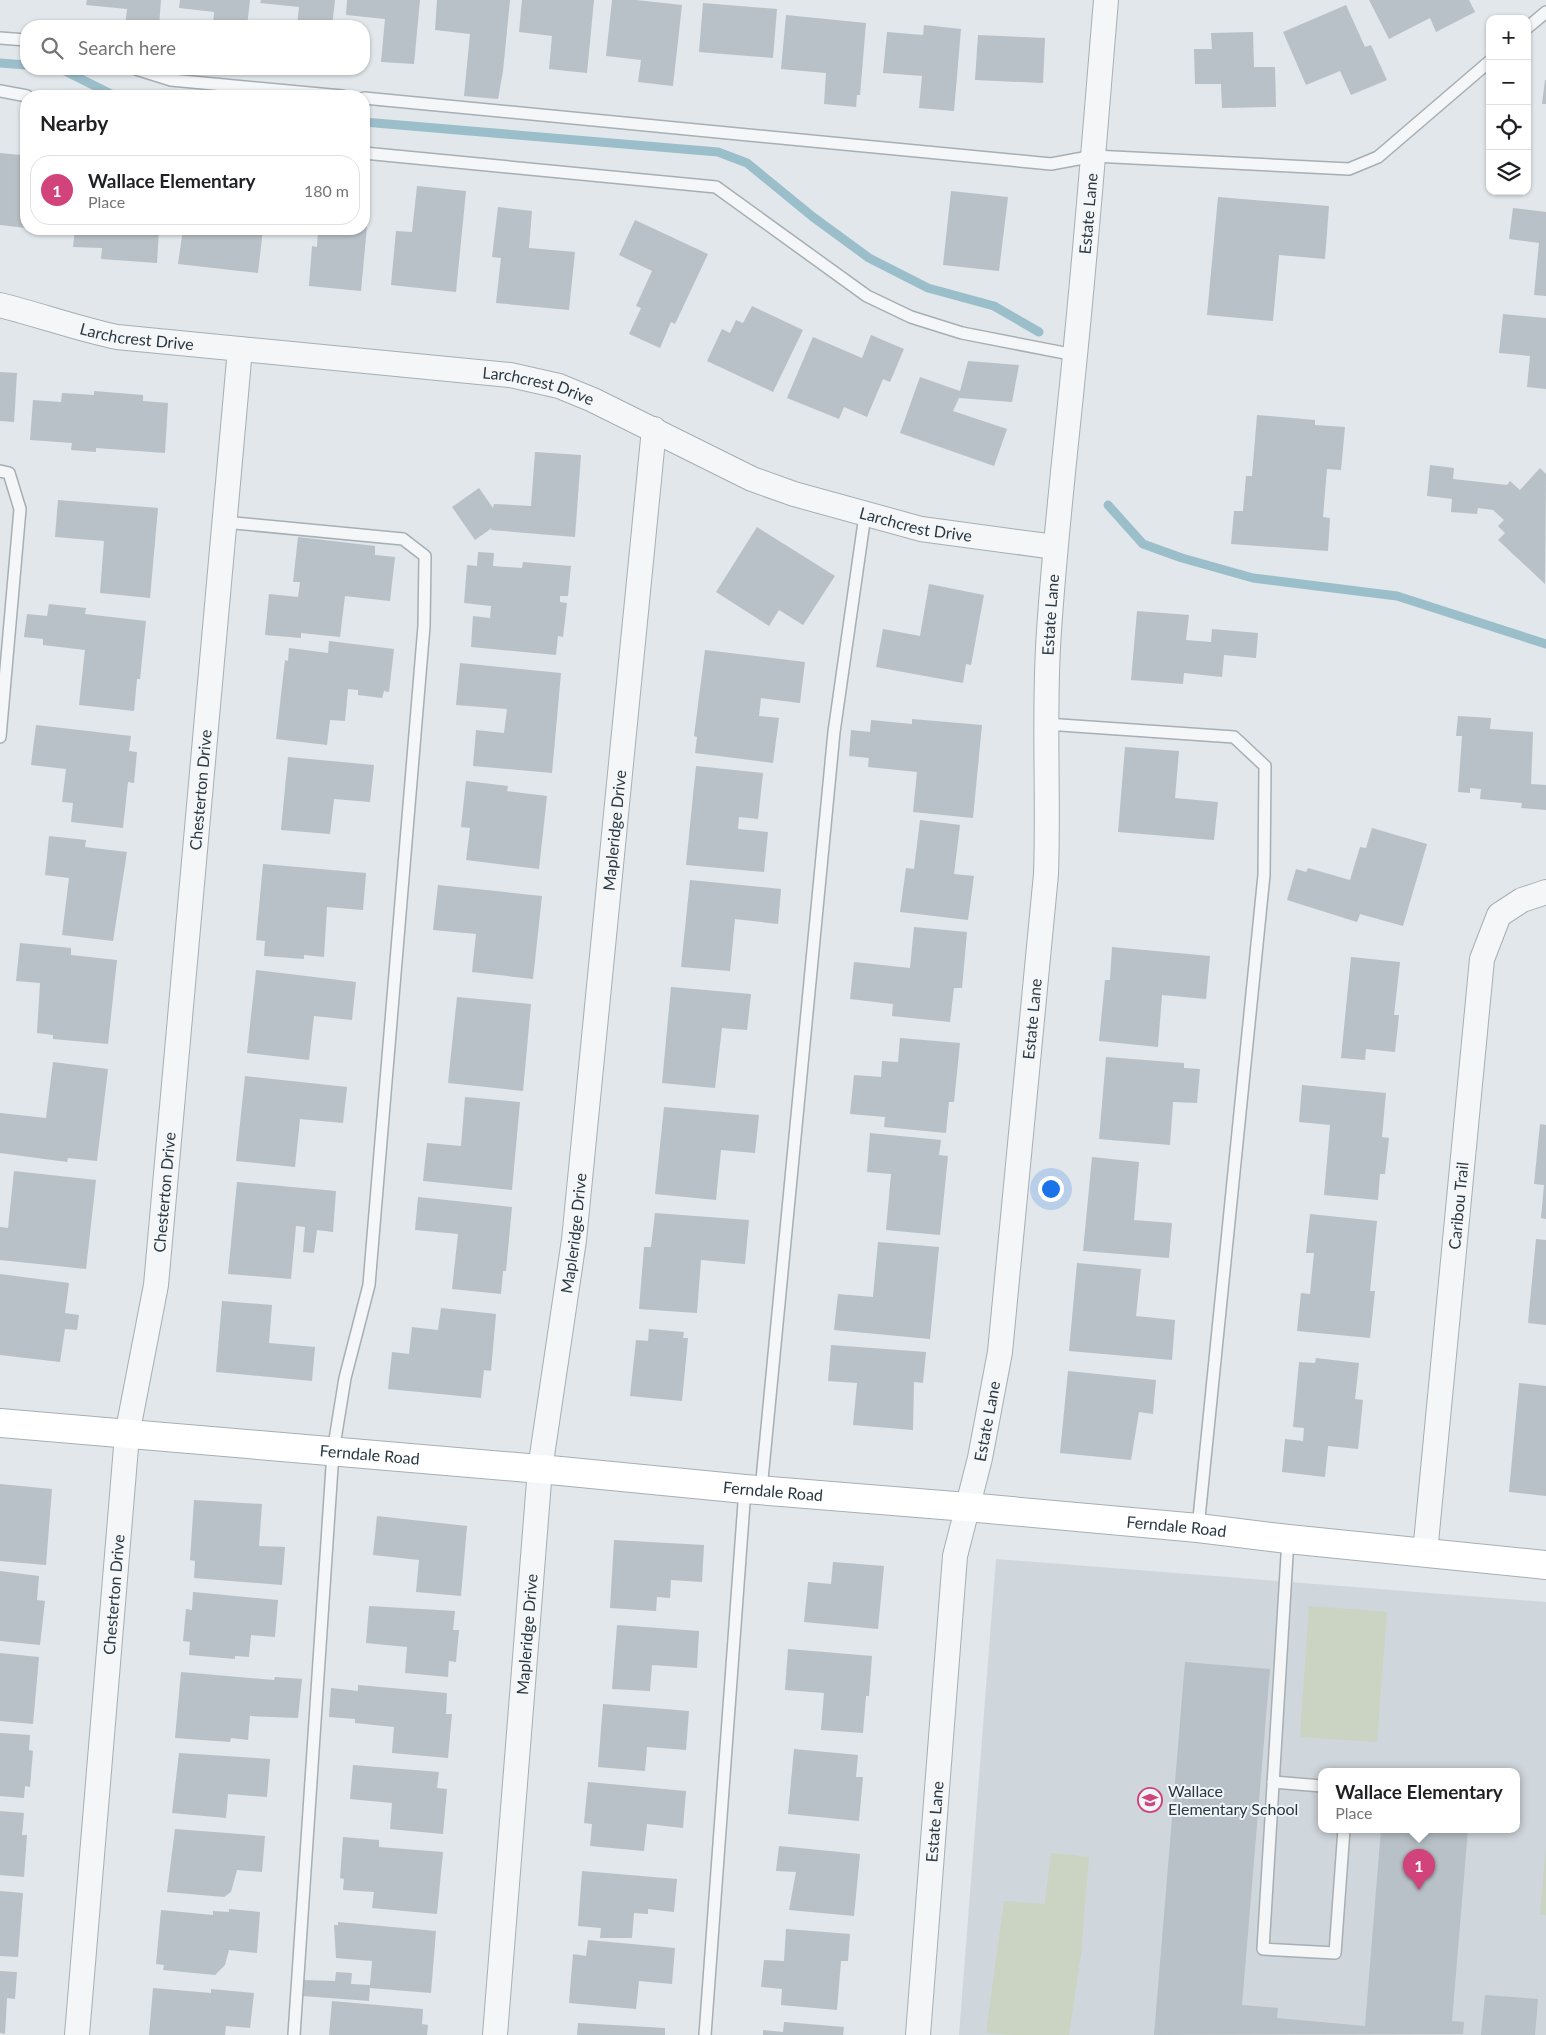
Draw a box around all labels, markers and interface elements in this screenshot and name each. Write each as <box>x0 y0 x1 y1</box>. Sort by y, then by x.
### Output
map controls <box>1486 15 1531 195</box>
button: + <box>1486 15 1531 60</box>
search box <box>20 20 370 75</box>
icon: search <box>38 34 66 62</box>
text: Search here <box>78 36 176 59</box>
button: − <box>1486 60 1531 105</box>
button: locate <box>1486 105 1531 150</box>
text: Nearby <box>40 110 108 135</box>
button: layers <box>1486 150 1531 195</box>
text: Wallace Elementary <box>88 169 256 192</box>
street label: Estate Lane <box>1075 172 1101 255</box>
text: 1 <box>52 181 62 200</box>
text: 180 m <box>304 181 349 200</box>
text: Place <box>88 192 125 211</box>
street label: Larchcrest Drive <box>78 318 195 353</box>
street label: Larchcrest Drive <box>482 362 597 408</box>
street label: Larchcrest Drive <box>857 503 973 545</box>
street label: Estate Lane <box>1038 573 1062 656</box>
street label: Chesterton Drive <box>185 729 215 851</box>
street label: Mapleridge Drive <box>599 769 629 892</box>
street label: Estate Lane <box>1018 977 1045 1060</box>
street label: Chesterton Drive <box>149 1131 179 1253</box>
street label: Caribou Trail <box>1444 1161 1471 1250</box>
street label: Mapleridge Drive <box>556 1172 590 1295</box>
your location <box>1038 1176 1064 1202</box>
street label: Estate Lane <box>970 1379 1003 1463</box>
street label: Ferndale Road <box>319 1440 421 1468</box>
street label: Ferndale Road <box>722 1477 824 1504</box>
street label: Ferndale Road <box>1126 1512 1228 1540</box>
street label: Chesterton Drive <box>99 1533 128 1656</box>
street label: Mapleridge Drive <box>512 1573 541 1695</box>
popup <box>1318 1768 1520 1833</box>
street label: Estate Lane <box>921 1780 947 1863</box>
text: Wallace Elementary <box>1335 1780 1503 1803</box>
place label: Wallace Elementary School <box>1168 1781 1298 1818</box>
school or university icon: Wallace Elementary School <box>1137 1787 1163 1813</box>
text: Place <box>1335 1803 1372 1822</box>
pin: 1 <box>1403 1849 1435 1890</box>

